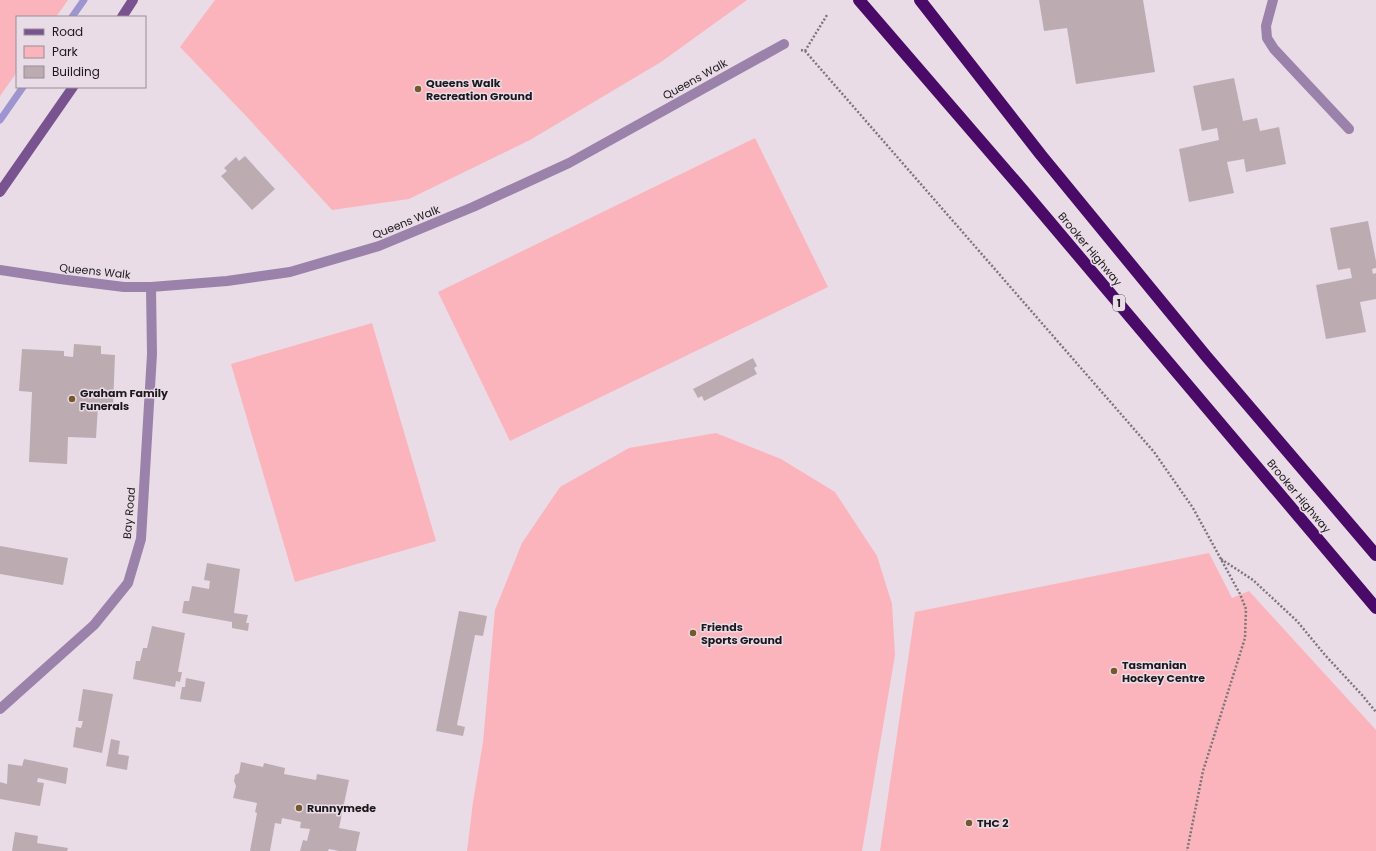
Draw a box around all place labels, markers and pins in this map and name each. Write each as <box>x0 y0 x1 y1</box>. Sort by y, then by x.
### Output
place label: Queens Walk Recreation Ground <box>426 75 532 104</box>
marker: Queens Walk Recreation Ground <box>413 84 423 94</box>
place label: Graham Family Funerals <box>80 385 168 414</box>
marker: Graham Family Funerals <box>67 394 77 404</box>
place label: Friends Sports Ground <box>701 619 782 648</box>
marker: Friends Sports Ground <box>688 628 698 638</box>
place label: Tasmanian Hockey Centre <box>1122 657 1205 686</box>
marker: Tasmanian Hockey Centre <box>1109 666 1119 676</box>
place label: Runnymede <box>307 800 376 816</box>
marker: Runnymede <box>294 803 304 813</box>
place label: THC 2 <box>977 815 1009 831</box>
marker: THC 2 <box>964 818 974 828</box>

